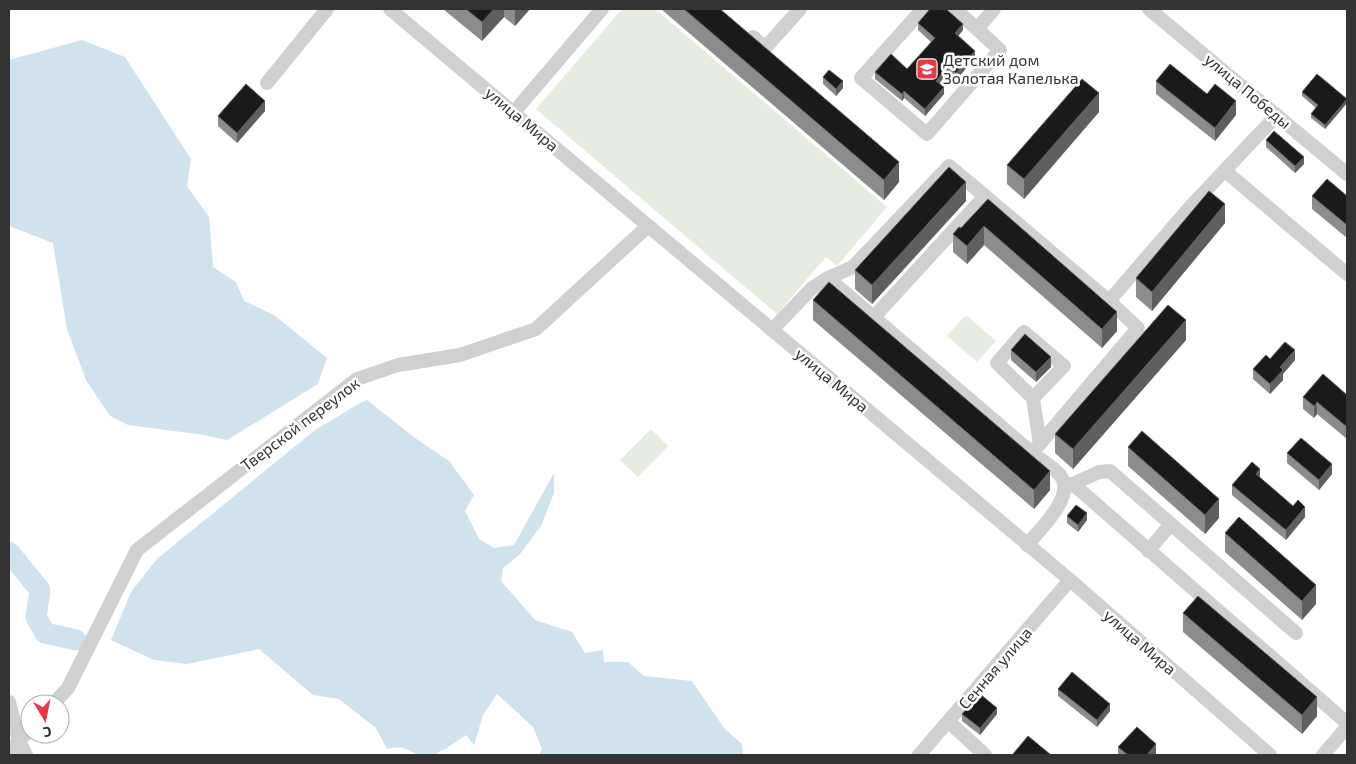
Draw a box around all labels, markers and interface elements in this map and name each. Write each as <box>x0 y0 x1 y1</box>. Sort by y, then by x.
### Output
street label: улица Победы <box>1201 49 1295 133</box>
place label: Детский дом Золотая Капелька <box>943 50 1079 87</box>
school or university icon: Детский дом Золотая Капелька <box>915 57 939 81</box>
street label: улица Мира <box>481 82 563 156</box>
street label: улица Мира <box>791 343 873 417</box>
street label: Тверской переулок <box>237 373 364 475</box>
street label: улица Мира <box>1100 605 1180 679</box>
street label: Сенная улица <box>954 623 1036 713</box>
north arrow <box>20 694 70 744</box>
text: С <box>42 723 53 741</box>

